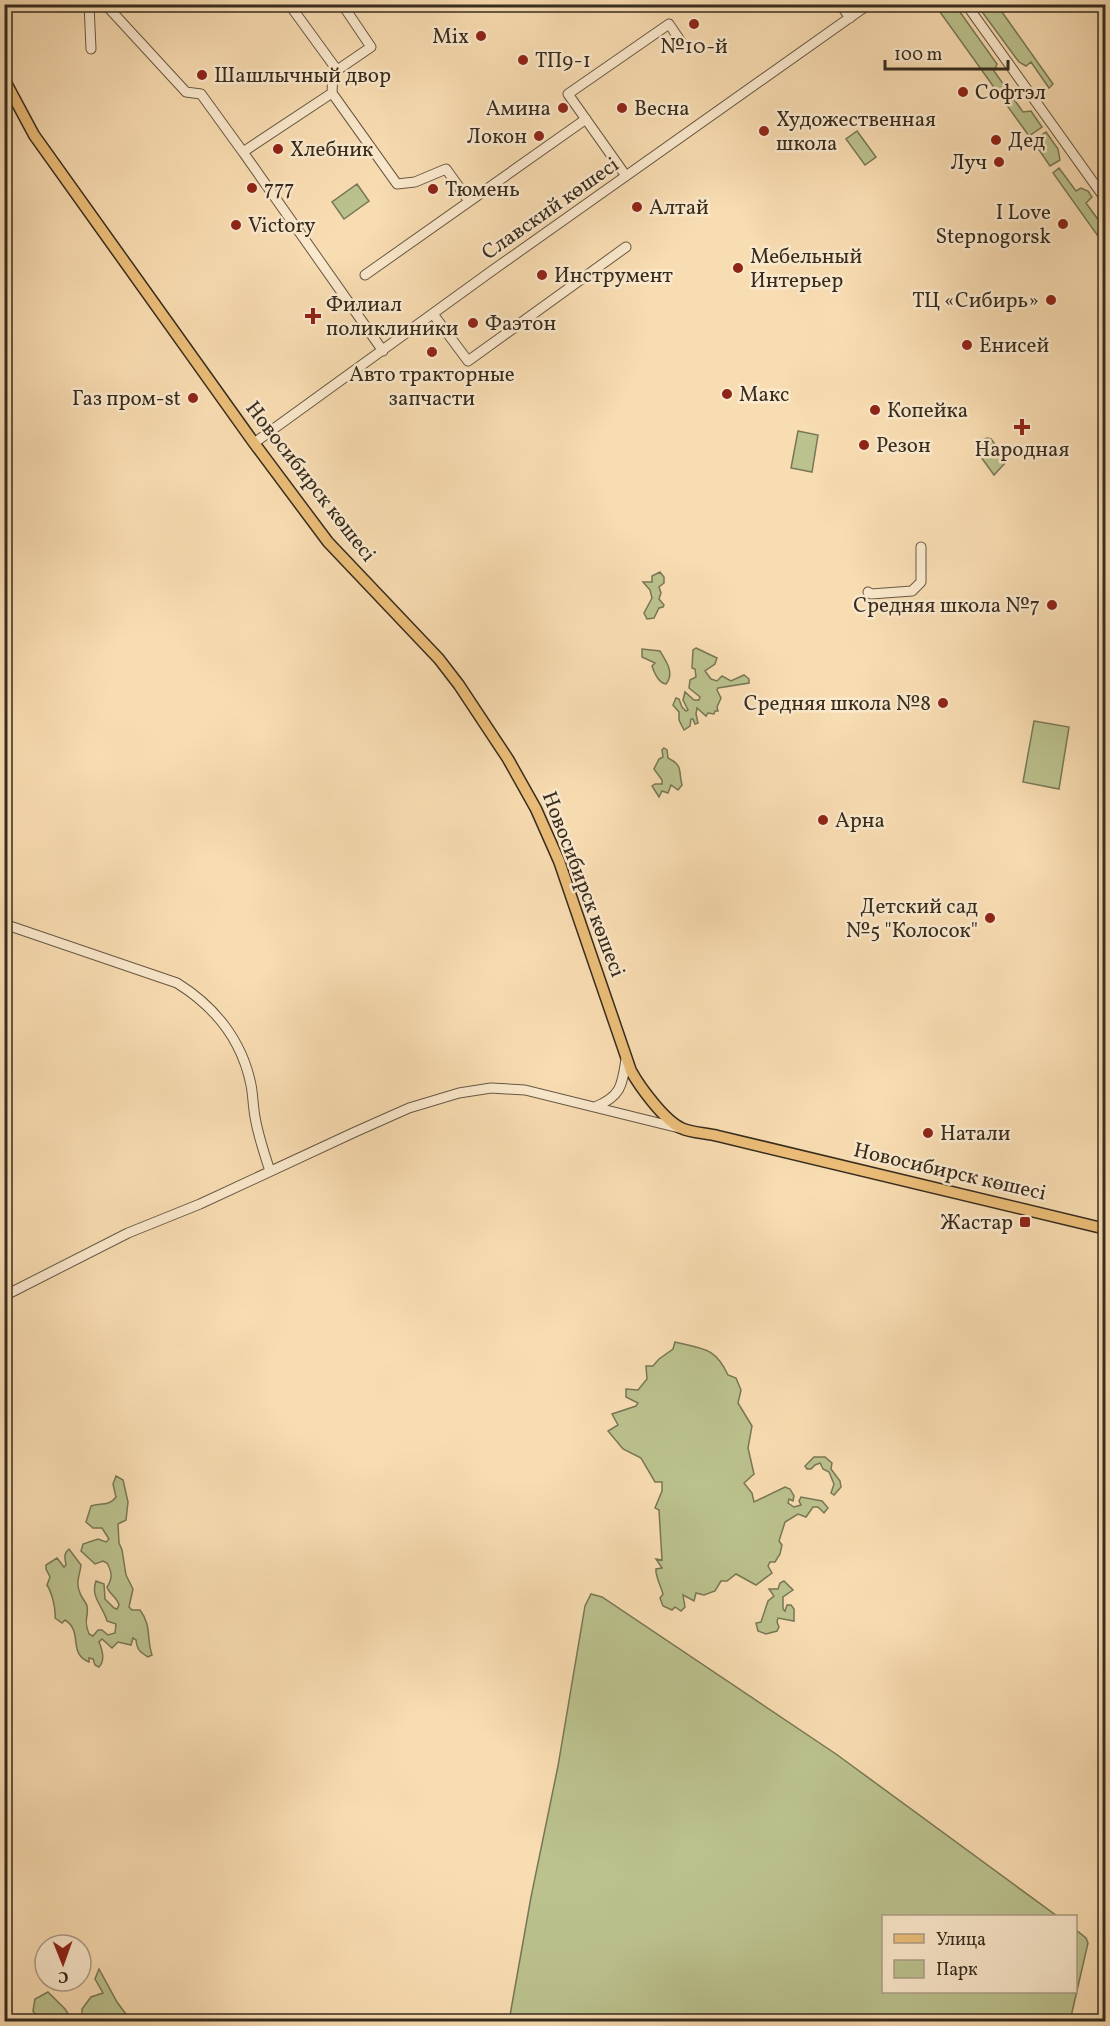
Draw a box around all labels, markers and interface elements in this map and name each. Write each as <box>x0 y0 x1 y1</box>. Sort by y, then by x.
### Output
marker: №10-й <box>687 17 701 31</box>
place label: Mix <box>432 23 469 52</box>
marker: Mix <box>474 29 488 43</box>
place label: №10-й <box>660 33 728 62</box>
scale bar <box>885 33 1008 71</box>
text: 100 m <box>894 43 943 68</box>
place label: ТП9-1 <box>535 47 591 76</box>
marker: ТП9-1 <box>516 53 530 67</box>
place label: Шашлычный двор <box>214 62 391 91</box>
marker: Шашлычный двор <box>195 68 209 82</box>
place label: Софтэл <box>975 79 1046 108</box>
marker: Софтэл <box>956 85 970 99</box>
place label: Амина <box>486 95 551 124</box>
place label: Весна <box>634 95 690 124</box>
marker: Амина <box>556 101 570 115</box>
marker: Весна <box>615 101 629 115</box>
place label: Художественная школа <box>776 106 936 159</box>
place label: Локон <box>467 123 527 152</box>
marker: Художественная школа <box>757 124 771 138</box>
place label: Дед <box>1008 127 1045 156</box>
marker: Локон <box>532 129 546 143</box>
marker: Дед <box>989 133 1003 147</box>
place label: Хлебник <box>290 136 373 165</box>
marker: Хлебник <box>271 142 285 156</box>
place label: Луч <box>951 149 987 178</box>
street label: Славский көшесі <box>476 151 625 268</box>
marker: Луч <box>992 155 1006 169</box>
place label: 777 <box>264 175 295 204</box>
place label: Тюмень <box>445 176 520 205</box>
marker: 777 <box>245 181 259 195</box>
marker: Тюмень <box>426 182 440 196</box>
place label: Алтай <box>649 194 709 223</box>
place label: I Love Stepnogorsk <box>935 199 1052 252</box>
marker: Алтай <box>630 200 644 214</box>
place label: Victory <box>248 212 316 241</box>
marker: I Love Stepnogorsk <box>1056 217 1070 231</box>
marker: Victory <box>229 218 243 232</box>
place label: Мебельный Интерьер <box>750 243 862 296</box>
marker: Мебельный Интерьер <box>731 261 745 275</box>
place label: Инструмент <box>554 262 673 291</box>
marker: Инструмент <box>535 268 549 282</box>
place label: ТЦ «Сибирь» <box>912 287 1039 316</box>
place label: Филиал поликлиники <box>326 291 459 344</box>
marker: ТЦ «Сибирь» <box>1044 293 1058 307</box>
marker: Филиал поликлиники <box>304 307 322 325</box>
place label: Фаэтон <box>485 310 557 339</box>
marker: Фаэтон <box>466 316 480 330</box>
place label: Енисей <box>979 332 1050 361</box>
marker: Енисей <box>960 338 974 352</box>
marker: Авто тракторные запчасти <box>425 345 439 359</box>
place label: Авто тракторные запчасти <box>349 361 515 414</box>
place label: Макс <box>739 381 789 410</box>
place label: Газ пром-st <box>72 385 181 414</box>
marker: Макс <box>720 387 734 401</box>
marker: Газ пром-st <box>186 391 200 405</box>
street label: Новосибирск көшесі <box>238 395 382 568</box>
place label: Копейка <box>887 397 968 426</box>
marker: Копейка <box>868 403 882 417</box>
marker: Народная <box>1015 420 1029 434</box>
place label: Резон <box>876 432 931 461</box>
place label: Народная <box>975 436 1070 465</box>
marker: Резон <box>857 438 871 452</box>
place label: Средняя школа №7 <box>853 592 1040 621</box>
marker: Средняя школа №7 <box>1045 598 1059 612</box>
place label: Средняя школа №8 <box>744 690 931 719</box>
marker: Средняя школа №8 <box>936 696 950 710</box>
street label: Новосибирск көшесі <box>534 787 631 982</box>
place label: Арна <box>835 807 885 836</box>
marker: Арна <box>816 813 830 827</box>
place label: Детский сад №5 "Колосок" <box>846 893 978 946</box>
marker: Детский сад №5 "Колосок" <box>983 911 997 925</box>
place label: Натали <box>940 1120 1011 1149</box>
marker: Натали <box>921 1126 935 1140</box>
street label: Новосибирск көшесі <box>850 1136 1049 1209</box>
place label: Жастар <box>940 1209 1013 1238</box>
marker: Жастар <box>1018 1215 1032 1229</box>
legend <box>882 1915 1077 1993</box>
text: Улица <box>936 1928 986 1953</box>
north arrow <box>33 1933 93 1993</box>
text: Парк <box>936 1958 978 1983</box>
text: С <box>58 1965 69 1987</box>

